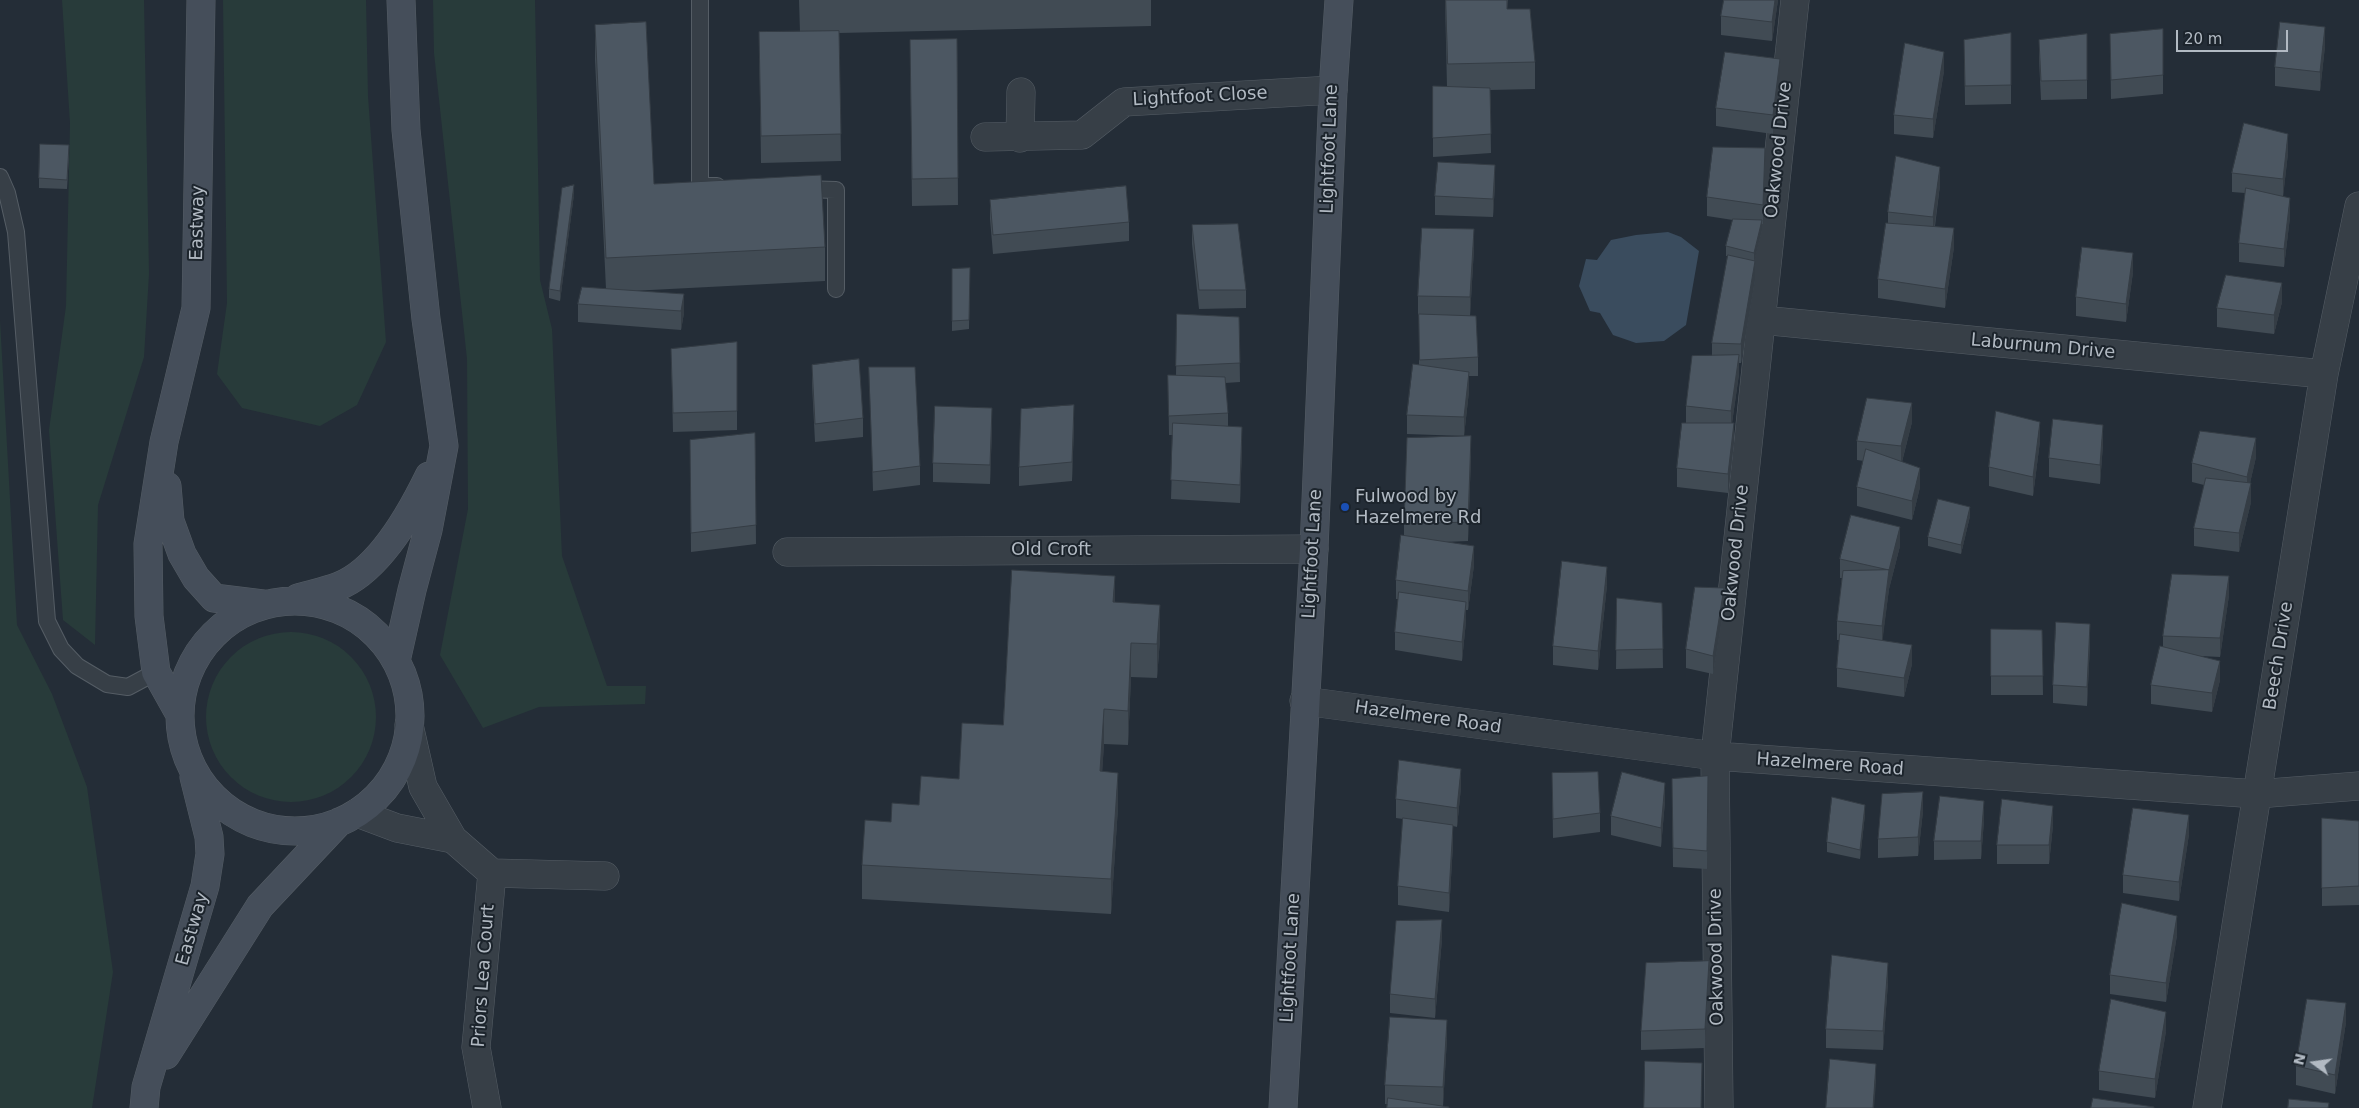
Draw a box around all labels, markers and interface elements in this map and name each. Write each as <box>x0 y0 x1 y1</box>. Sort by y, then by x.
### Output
scale bar <box>2179 20 2292 52</box>
text: 20 m <box>2184 30 2222 48</box>
street label: Oakwood Drive <box>1761 80 1797 220</box>
street label: Lightfoot Close <box>1132 83 1268 111</box>
street label: Lightfoot Lane <box>1317 84 1343 214</box>
street label: Eastway <box>187 185 209 261</box>
street label: Laburnum Drive <box>1970 330 2116 364</box>
street label: Oakwood Drive <box>1718 483 1754 623</box>
place label: Fulwood by Hazelmere Rd <box>1355 486 1481 528</box>
street label: Lightfoot Lane <box>1299 489 1327 619</box>
marker: Fulwood by Hazelmere Rd <box>1339 501 1351 513</box>
street label: Old Croft <box>1011 539 1091 561</box>
street label: Beech Drive <box>2260 600 2298 712</box>
street label: Hazelmere Road <box>1353 697 1503 739</box>
street label: Hazelmere Road <box>1756 749 1904 781</box>
street label: Oakwood Drive <box>1705 888 1729 1026</box>
street label: Eastway <box>172 890 214 968</box>
street label: Lightfoot Lane <box>1277 893 1305 1023</box>
street label: Priors Lea Court <box>468 904 500 1048</box>
north arrow <box>2289 1038 2339 1088</box>
text: N <box>2290 1052 2309 1067</box>

